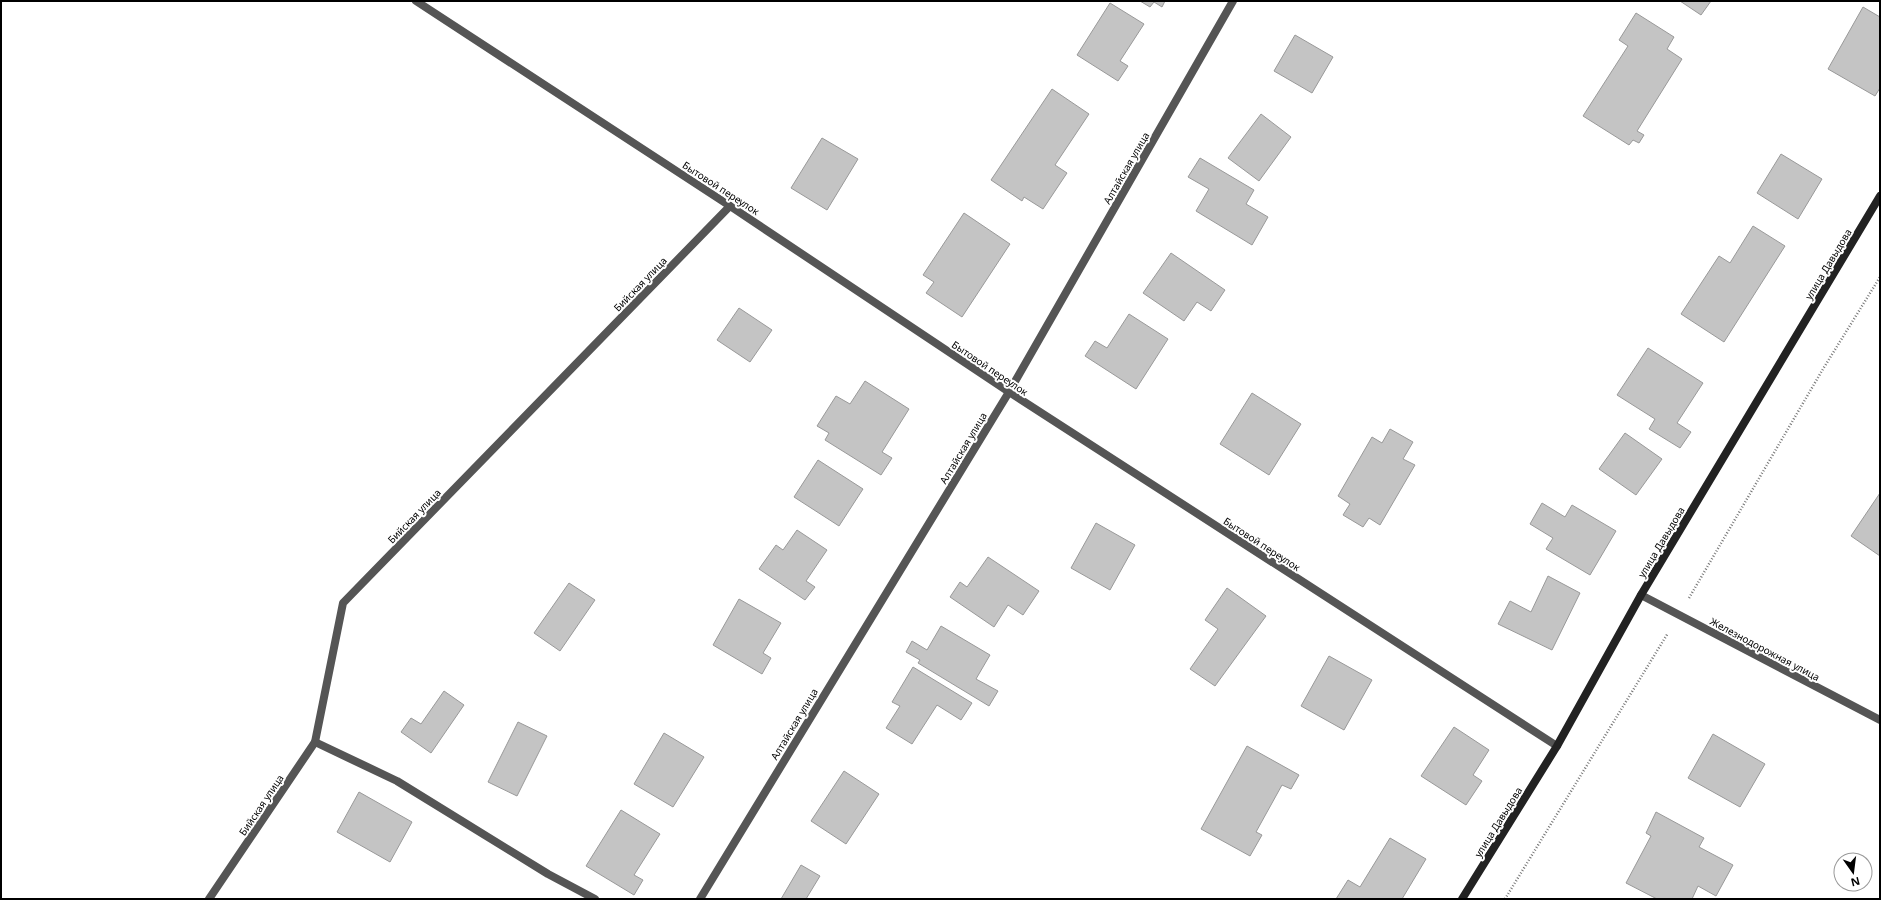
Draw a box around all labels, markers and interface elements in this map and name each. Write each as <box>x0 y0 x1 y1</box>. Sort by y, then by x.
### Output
street label: Алтайская улица <box>1100 129 1152 207</box>
street label: Бытовой переулок <box>680 158 763 219</box>
street label: улица Давыдова <box>1801 226 1855 302</box>
street label: Бийская улица <box>610 254 670 314</box>
street label: Бытовой переулок <box>949 337 1031 399</box>
street label: Алтайская улица <box>936 410 990 486</box>
street label: Бийская улица <box>384 486 444 546</box>
street label: улица Давыдова <box>1634 504 1688 580</box>
street label: Бытовой переулок <box>1221 514 1304 575</box>
street label: Железнодорожная улица <box>1708 614 1822 684</box>
street label: Алтайская улица <box>767 686 821 762</box>
street label: Бийская улица <box>235 772 287 838</box>
street label: улица Давыдова <box>1471 784 1525 860</box>
north arrow <box>1833 852 1873 892</box>
text: N <box>1849 874 1862 891</box>

